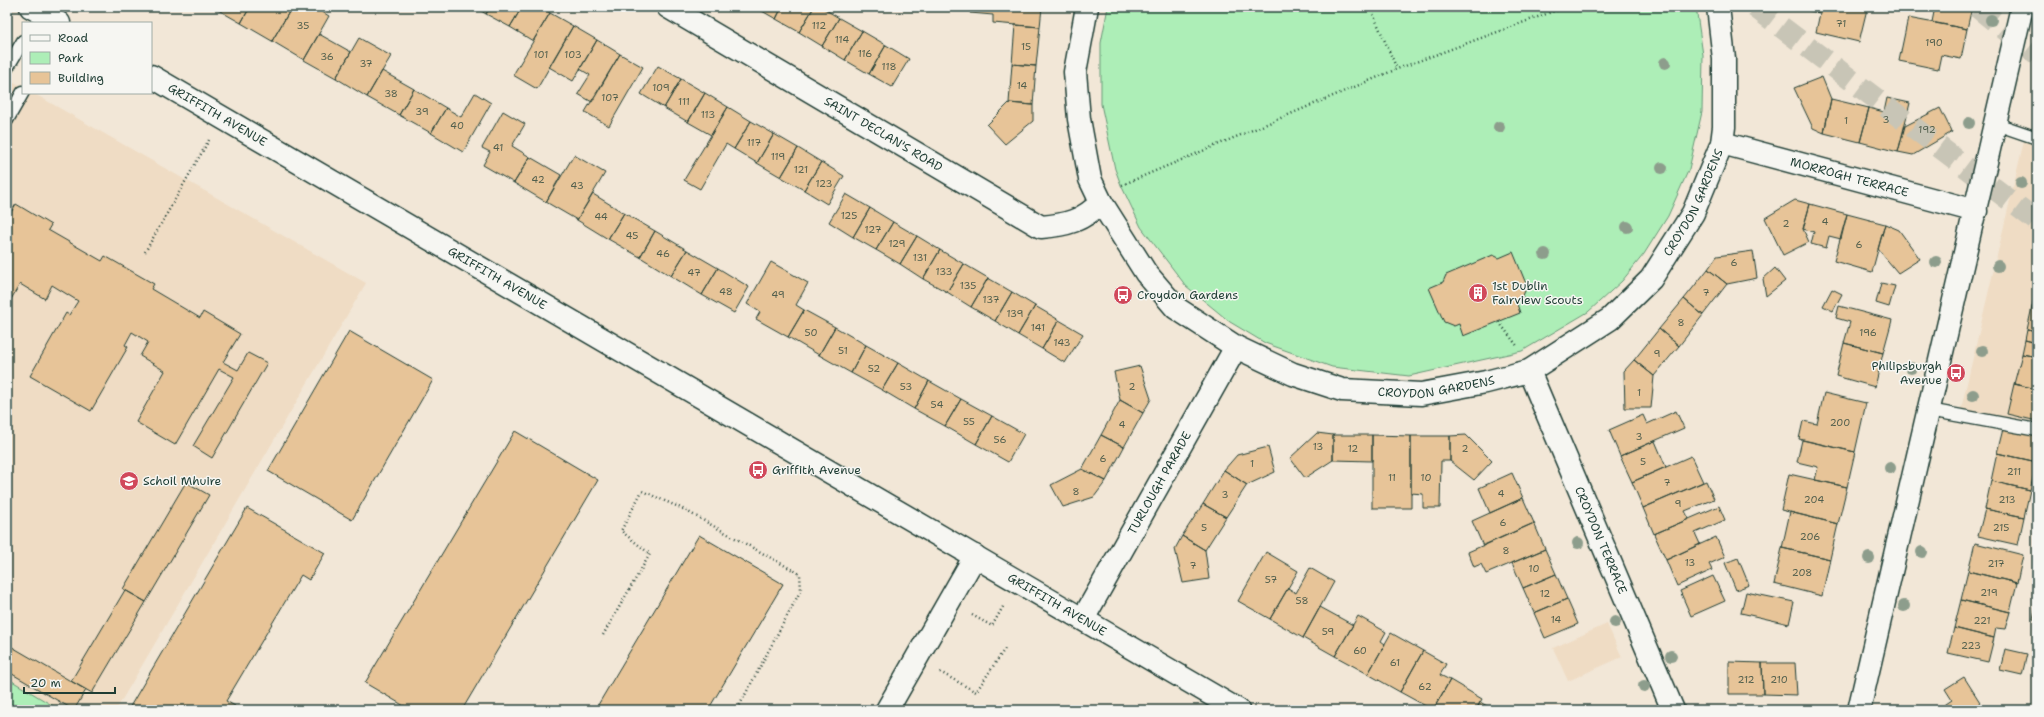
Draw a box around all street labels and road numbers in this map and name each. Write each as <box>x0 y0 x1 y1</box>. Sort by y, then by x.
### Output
street label: GRIFFITH AVENUE <box>165 80 270 150</box>
street label: SAINT DECLAN'S ROAD <box>821 93 946 175</box>
street label: CROYDON GARDENS <box>1660 146 1727 259</box>
street label: MORROGH TERRACE <box>1789 154 1910 201</box>
street label: GRIFFITH AVENUE <box>445 243 550 313</box>
street label: CROYDON GARDENS <box>1377 372 1497 403</box>
street label: TURLOUGH PARADE <box>1124 429 1195 538</box>
street label: CROYDON TERRACE <box>1571 484 1631 597</box>
street label: GRIFFITH AVENUE <box>1005 569 1110 640</box>

